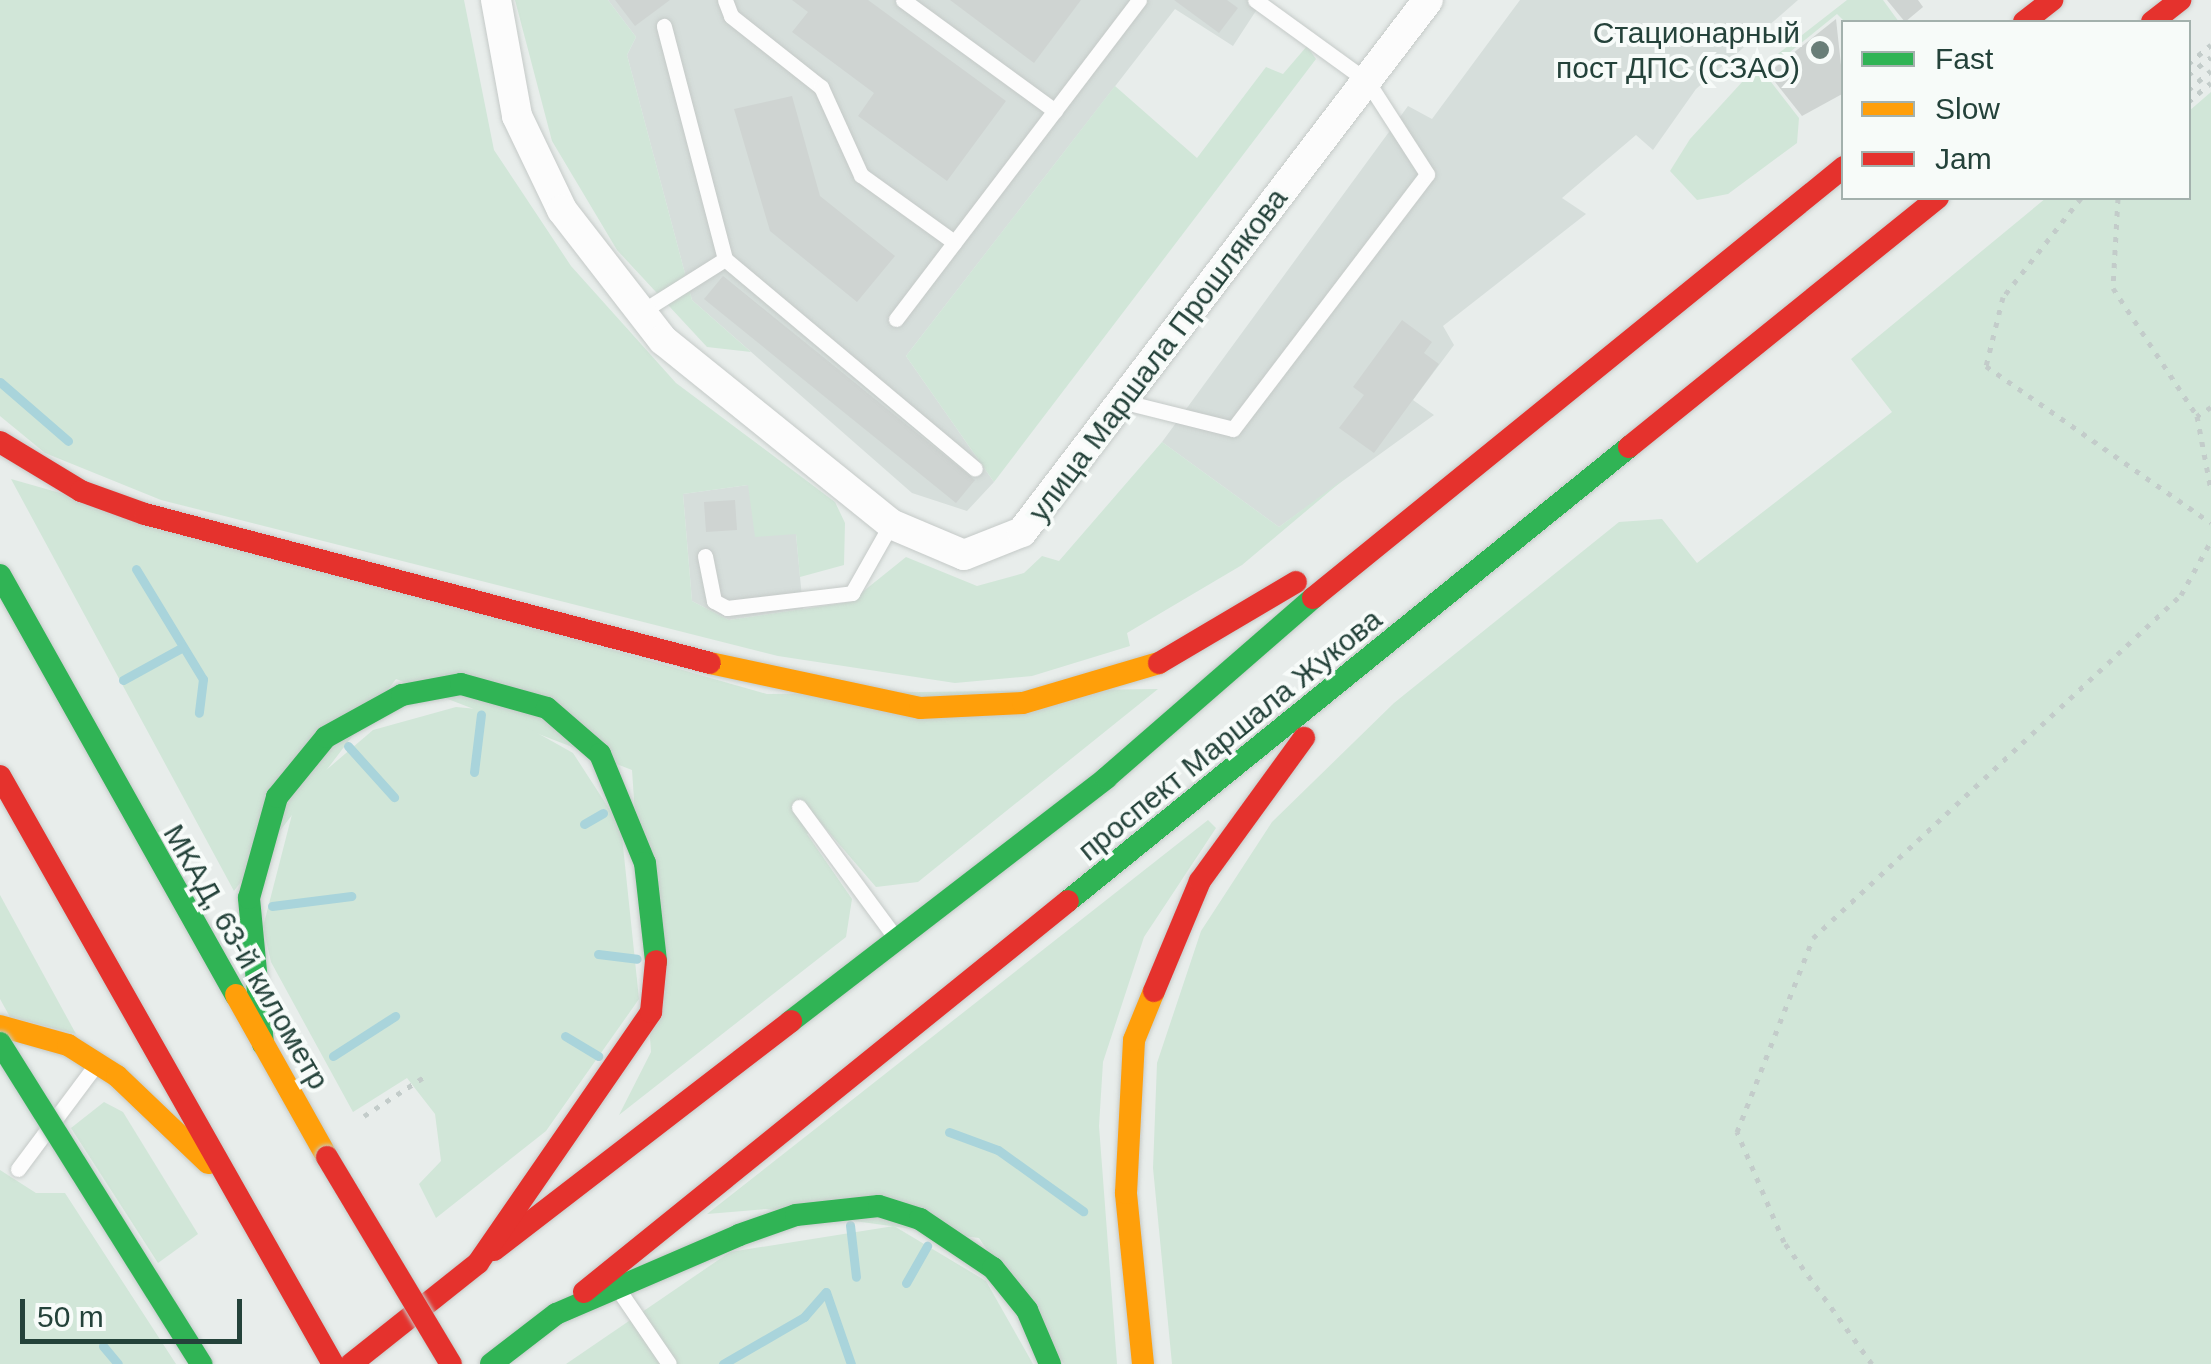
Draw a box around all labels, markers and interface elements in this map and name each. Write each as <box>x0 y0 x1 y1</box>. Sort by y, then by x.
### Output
place label: Стационарный пост ДПС (СЗАО) <box>1556 15 1800 86</box>
legend <box>1841 20 2191 200</box>
marker: Стационарный пост ДПС (СЗАО) <box>1809 39 1831 61</box>
text: Fast <box>1935 42 1993 75</box>
text: Slow <box>1935 92 2000 125</box>
text: Jam <box>1935 142 1992 175</box>
street label: улица Маршала Прошлякова <box>1021 181 1295 529</box>
street label: проспект Маршала Жукова <box>1071 601 1389 869</box>
street label: МКАД, 63-й километр <box>155 818 337 1096</box>
scale bar <box>25 1279 248 1341</box>
text: 50 m <box>37 1300 104 1333</box>

